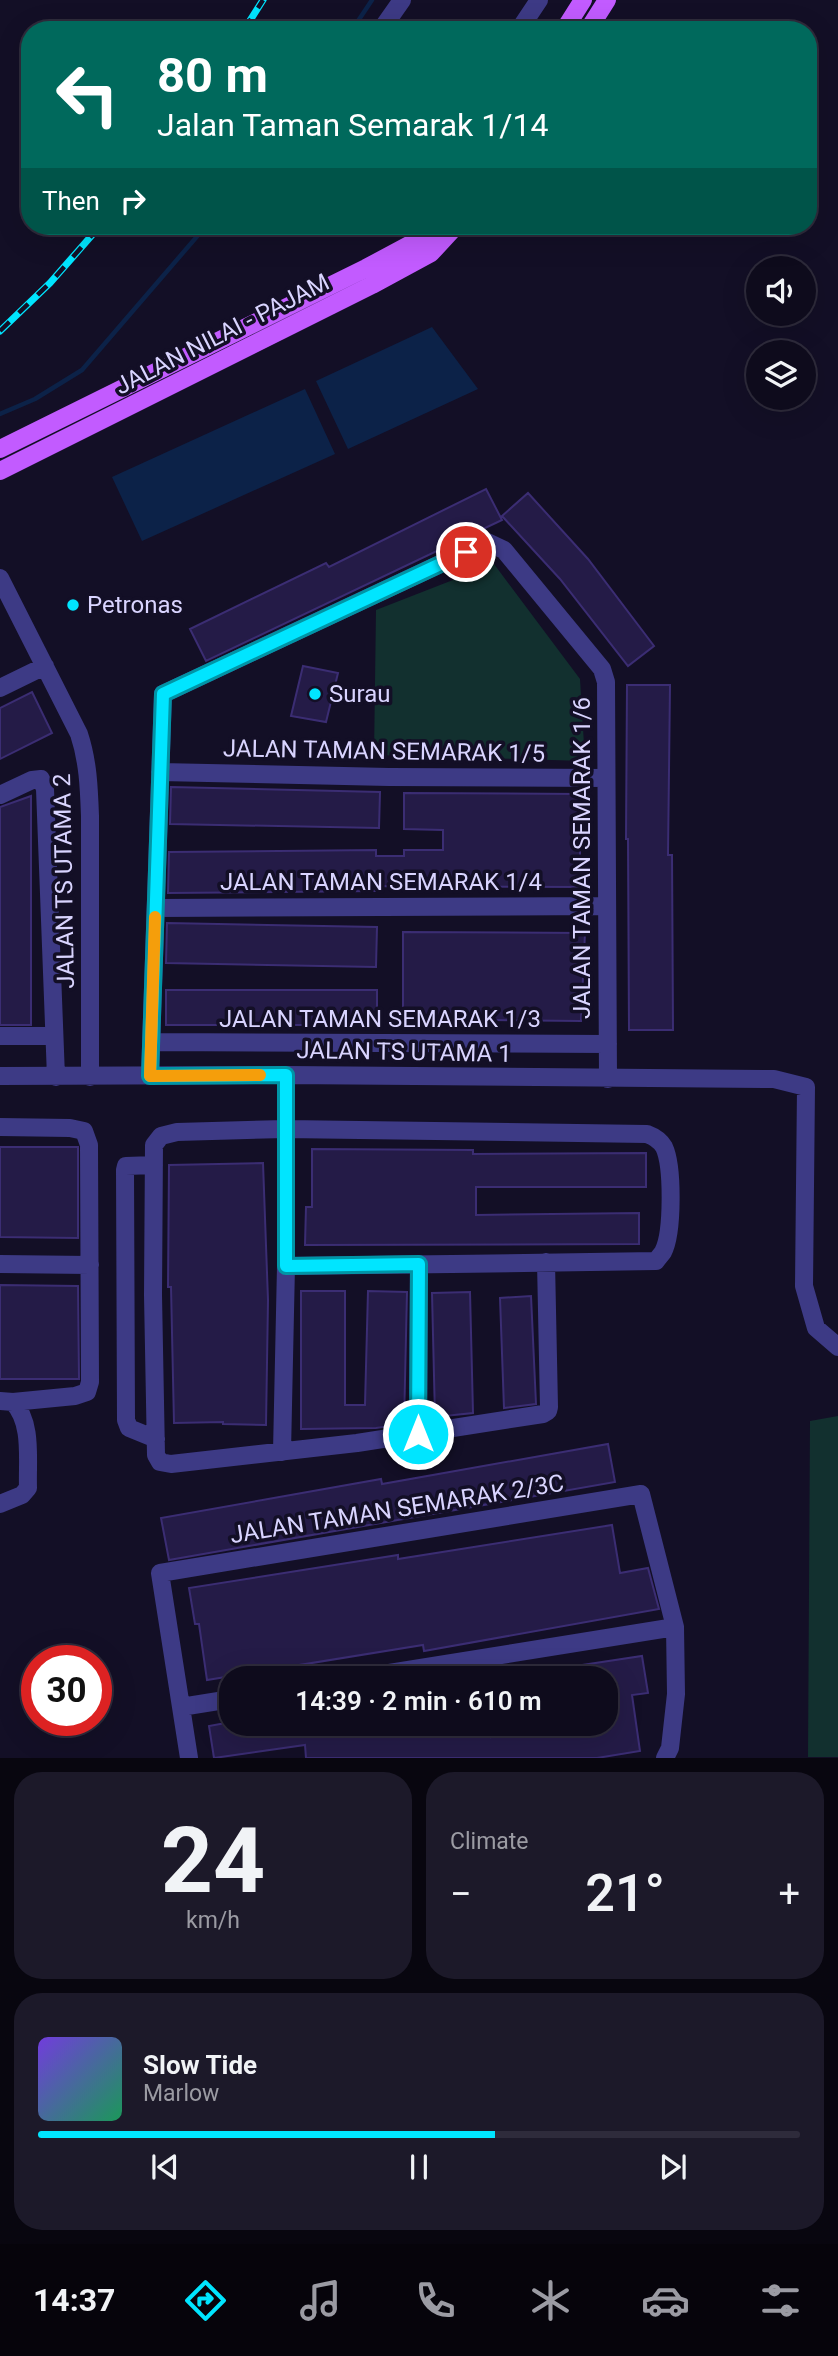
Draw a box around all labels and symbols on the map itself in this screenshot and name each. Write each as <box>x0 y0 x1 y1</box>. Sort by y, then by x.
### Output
street label: JALAN NILAI - PAJAM <box>110 268 334 400</box>
pin <box>436 522 496 582</box>
place label: Petronas <box>87 591 183 619</box>
marker: Petronas <box>65 597 81 613</box>
place label: Surau <box>329 680 390 708</box>
marker: Surau <box>307 686 323 702</box>
street label: JALAN TAMAN SEMARAK 1/6 <box>568 697 596 1019</box>
street label: JALAN TAMAN SEMARAK 1/5 <box>223 734 545 768</box>
street label: JALAN TS UTAMA 2 <box>48 773 80 989</box>
street label: JALAN TAMAN SEMARAK 1/4 <box>220 868 542 896</box>
street label: JALAN TAMAN SEMARAK 1/3 <box>219 1005 541 1033</box>
street label: JALAN TS UTAMA 1 <box>296 1036 512 1068</box>
position arrow <box>381 1397 455 1471</box>
street label: JALAN TAMAN SEMARAK 2/3C <box>228 1469 566 1549</box>
speed limit sign: 30 <box>21 1645 112 1736</box>

